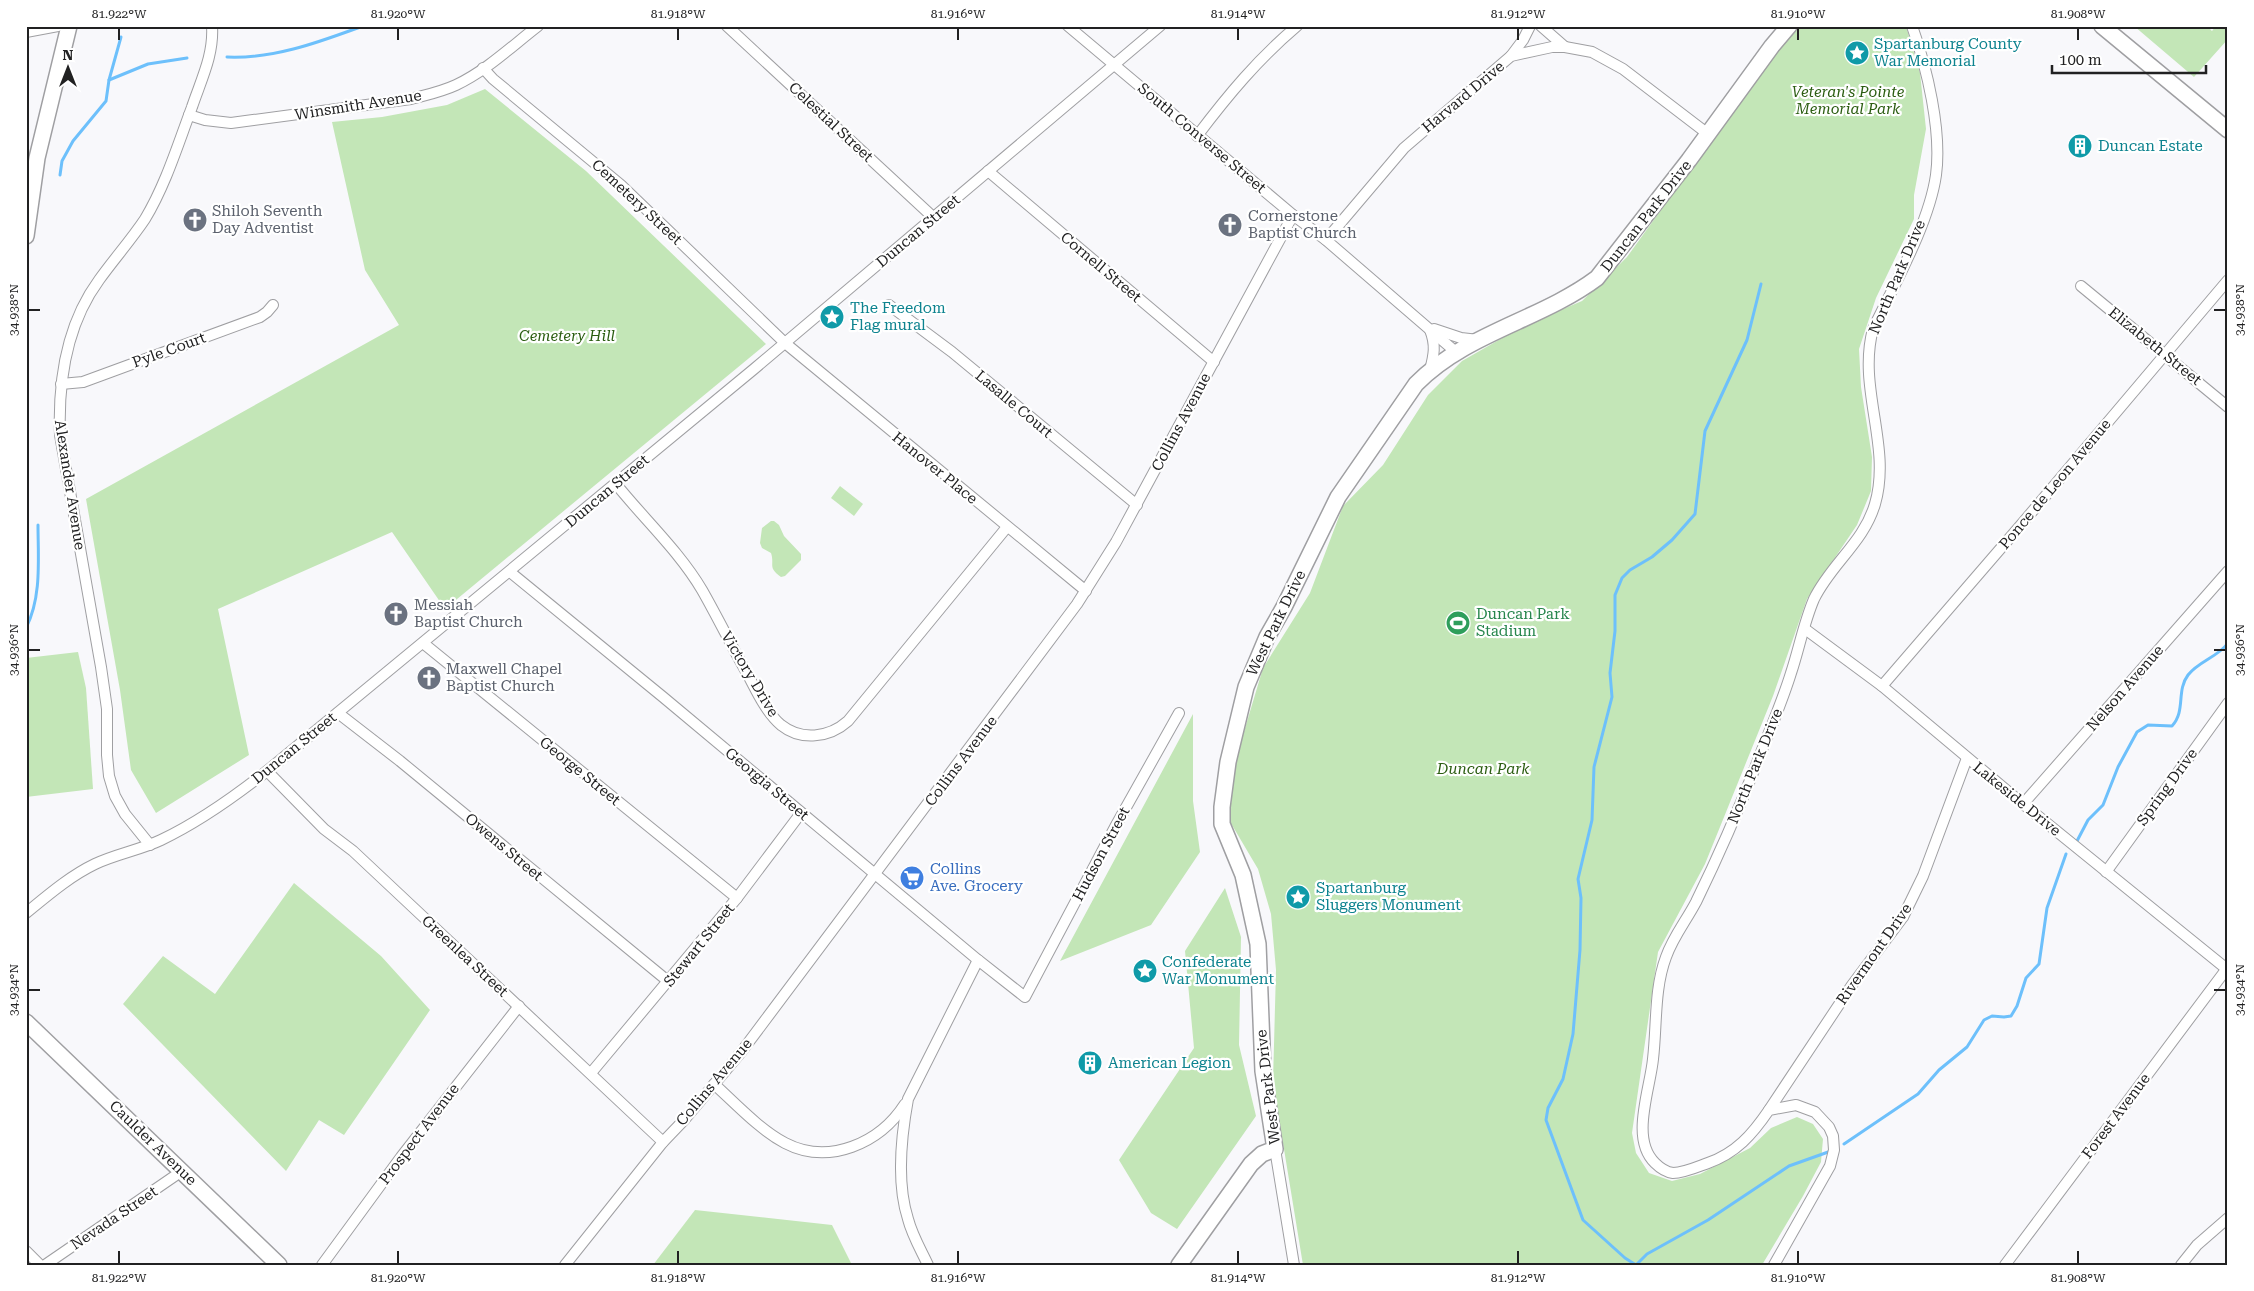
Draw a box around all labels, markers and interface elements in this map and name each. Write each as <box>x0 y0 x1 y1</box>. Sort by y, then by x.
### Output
text: 81.922°W <box>92 7 147 21</box>
text: 81.920°W <box>371 7 426 21</box>
text: 81.918°W <box>651 7 706 21</box>
text: 81.916°W <box>931 7 986 21</box>
text: 81.914°W <box>1211 7 1266 21</box>
text: 81.912°W <box>1491 7 1546 21</box>
text: 81.910°W <box>1771 7 1826 21</box>
text: 81.908°W <box>2051 7 2106 21</box>
place label: Spartanburg County War Memorial <box>1874 35 2022 70</box>
place icon: Spartanburg County War Memorial <box>1844 40 1870 66</box>
north arrow <box>42 42 92 92</box>
scale bar <box>2052 42 2205 74</box>
text: N <box>63 47 74 63</box>
text: 100 m <box>2059 51 2102 69</box>
street label: Harvard Drive <box>1418 57 1508 137</box>
street label: Celestial Street <box>785 78 877 166</box>
street label: South Converse Street <box>1134 79 1270 197</box>
park label: Veteran's Pointe Memorial Park <box>1792 83 1905 118</box>
street label: Winsmith Avenue <box>293 86 423 124</box>
building icon: Duncan Estate <box>2067 133 2093 159</box>
place label: Duncan Estate <box>2098 137 2203 155</box>
street label: Cemetery Street <box>588 156 686 249</box>
street label: Duncan Park Drive <box>1597 157 1695 275</box>
street label: Duncan Street <box>873 191 964 271</box>
place label: Shiloh Seventh Day Adventist <box>212 202 323 237</box>
church icon: Shiloh Seventh Day Adventist <box>182 207 208 233</box>
place label: Cornerstone Baptist Church <box>1248 207 1357 242</box>
church icon: Cornerstone Baptist Church <box>1217 212 1243 238</box>
street label: North Park Drive <box>1865 217 1929 337</box>
street label: Cornell Street <box>1057 228 1145 306</box>
text: 34.938°N <box>7 284 21 336</box>
text: 34.938°N <box>2233 284 2247 336</box>
place label: The Freedom Flag mural <box>850 299 946 334</box>
street label: Elizabeth Street <box>2105 303 2205 389</box>
place icon: The Freedom Flag mural <box>819 304 845 330</box>
park label: Cemetery Hill <box>519 327 616 345</box>
street label: Pyle Court <box>130 328 209 372</box>
street label: Lasalle Court <box>972 366 1057 442</box>
street label: Collins Avenue <box>1148 370 1214 474</box>
street label: Ponce de Leon Avenue <box>1995 415 2115 553</box>
street label: Alexander Avenue <box>51 419 89 551</box>
street label: Hanover Place <box>889 428 981 508</box>
street label: Duncan Street <box>562 451 653 531</box>
street label: West Park Drive <box>1243 567 1309 679</box>
place label: Messiah Baptist Church <box>414 596 523 631</box>
church icon: Messiah Baptist Church <box>383 601 409 627</box>
place label: Duncan Park Stadium <box>1476 605 1570 640</box>
sports icon: Duncan Park Stadium <box>1445 610 1471 636</box>
text: 34.936°N <box>7 624 21 676</box>
text: 34.936°N <box>2233 624 2247 676</box>
street label: Victory Drive <box>717 628 783 720</box>
street label: Nelson Avenue <box>2083 641 2167 735</box>
place label: Maxwell Chapel Baptist Church <box>446 660 562 695</box>
church icon: Maxwell Chapel Baptist Church <box>416 665 442 691</box>
street label: North Park Drive <box>1724 706 1786 826</box>
street label: Duncan Street <box>248 708 340 788</box>
street label: Collins Avenue <box>921 712 1001 810</box>
street label: George Street <box>536 733 624 809</box>
street label: Georgia Street <box>722 744 813 824</box>
street label: Spring Drive <box>2133 745 2201 829</box>
street label: Lakeside Drive <box>1970 758 2064 840</box>
park label: Duncan Park <box>1436 760 1530 778</box>
street label: Hudson Street <box>1069 803 1134 904</box>
street label: Owens Street <box>461 809 547 885</box>
place label: Collins Ave. Grocery <box>930 860 1023 895</box>
supermarket icon: Collins Ave. Grocery <box>899 865 925 891</box>
place label: Spartanburg Sluggers Monument <box>1316 879 1461 914</box>
place icon: Spartanburg Sluggers Monument <box>1285 884 1311 910</box>
street label: Stewart Street <box>660 899 738 990</box>
street label: Rivermont Drive <box>1832 900 1916 1008</box>
street label: Greenlea Street <box>418 911 512 1001</box>
place label: Confederate War Monument <box>1162 953 1275 988</box>
place icon: Confederate War Monument <box>1132 958 1158 984</box>
text: 34.934°N <box>7 964 21 1016</box>
text: 34.934°N <box>2233 964 2247 1016</box>
street label: West Park Drive <box>1252 1029 1284 1145</box>
street label: Collins Avenue <box>672 1035 756 1129</box>
building icon: American Legion <box>1077 1050 1103 1076</box>
place label: American Legion <box>1108 1054 1231 1072</box>
street label: Forest Avenue <box>2078 1070 2154 1162</box>
street label: Prospect Avenue <box>375 1080 463 1188</box>
street label: Caulder Avenue <box>106 1097 200 1189</box>
street label: Nevada Street <box>67 1182 161 1254</box>
text: 81.922°W <box>92 1271 147 1285</box>
text: 81.920°W <box>371 1271 426 1285</box>
text: 81.918°W <box>651 1271 706 1285</box>
text: 81.916°W <box>931 1271 986 1285</box>
text: 81.914°W <box>1211 1271 1266 1285</box>
text: 81.912°W <box>1491 1271 1546 1285</box>
text: 81.910°W <box>1771 1271 1826 1285</box>
text: 81.908°W <box>2051 1271 2106 1285</box>

